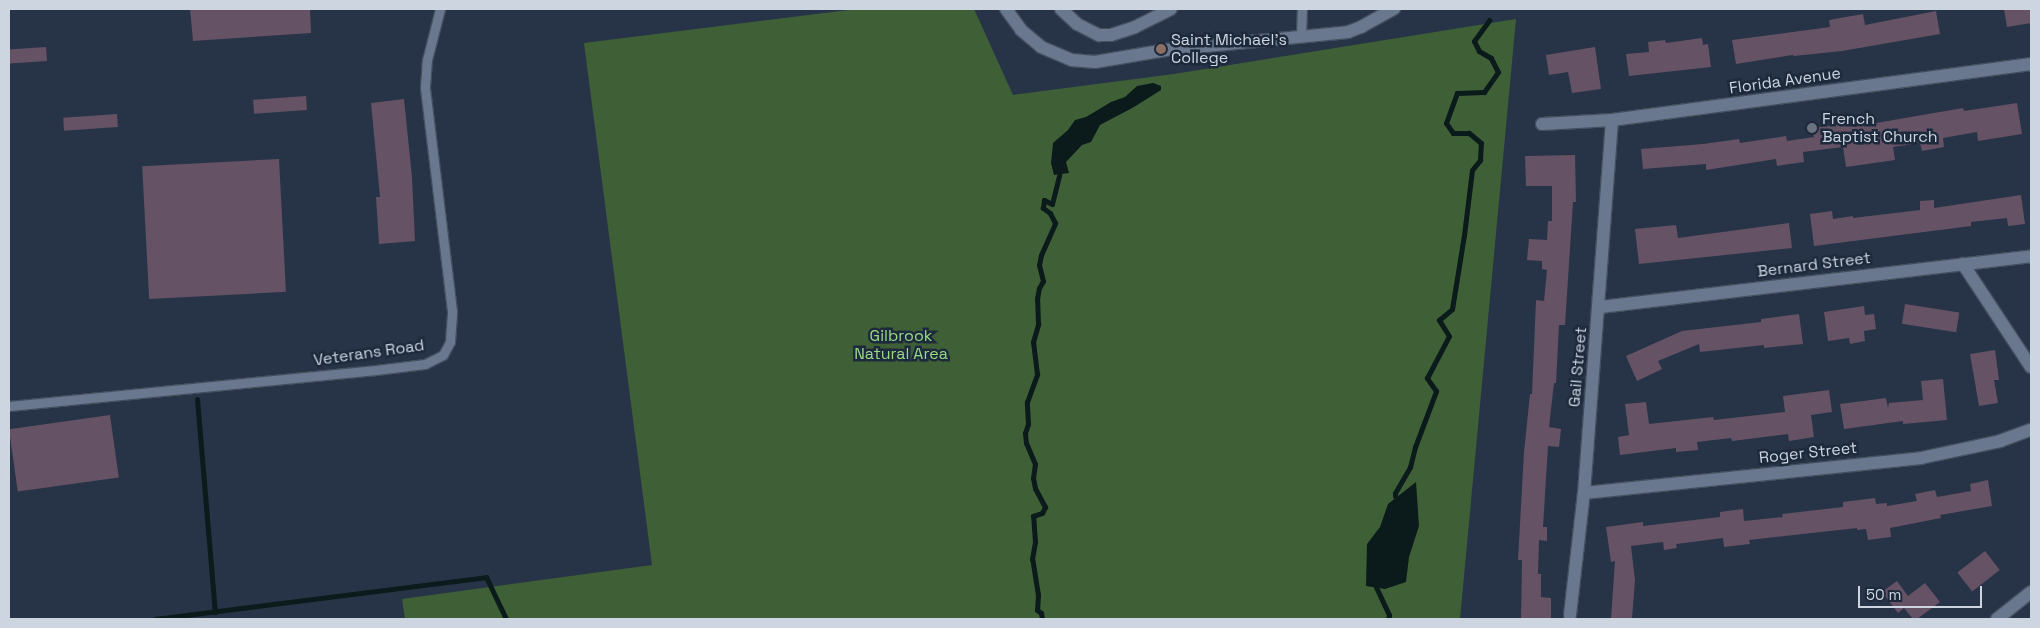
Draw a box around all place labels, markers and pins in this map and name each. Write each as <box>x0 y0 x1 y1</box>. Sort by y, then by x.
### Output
place label: Saint Michael's College <box>1171 30 1287 68</box>
marker: Saint Michael's College <box>1155 43 1167 55</box>
place label: French Baptist Church <box>1822 109 1938 147</box>
marker: French Baptist Church <box>1806 122 1818 134</box>

